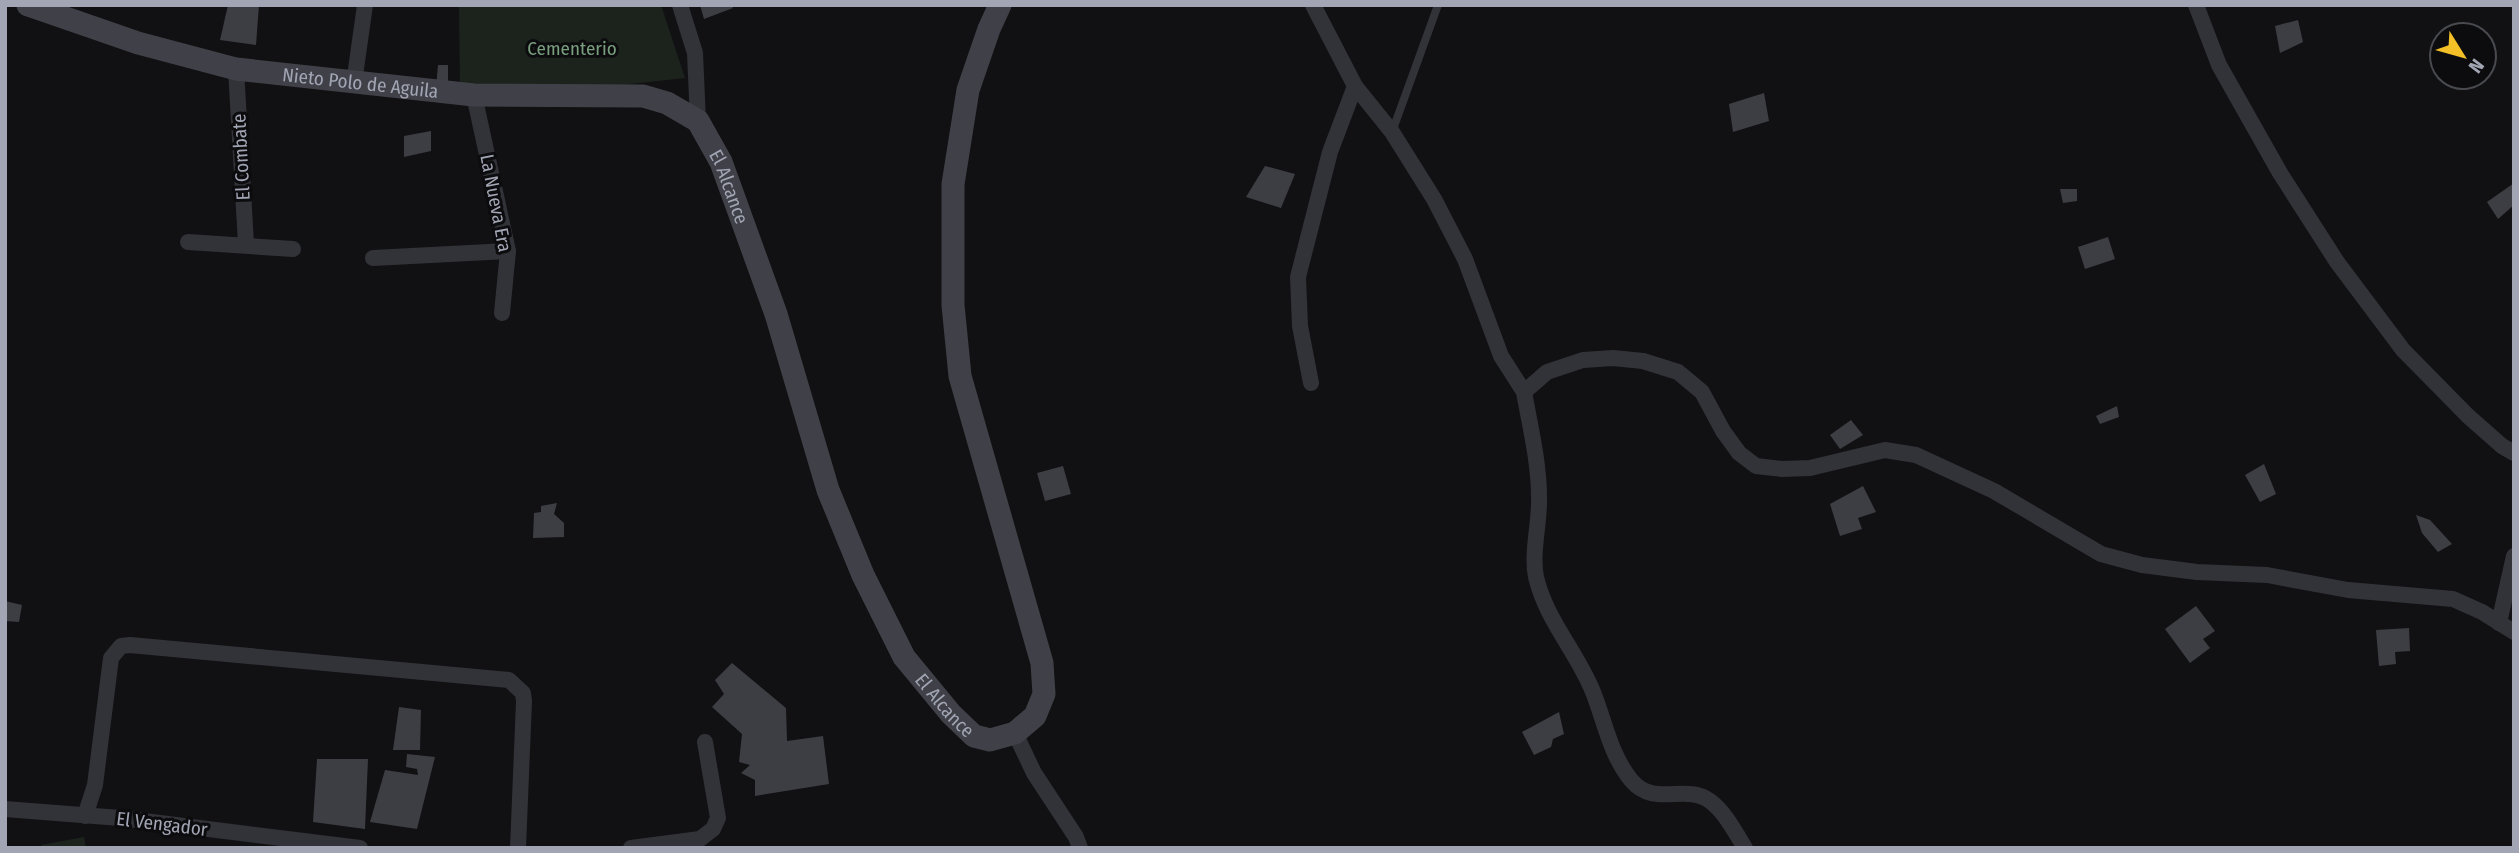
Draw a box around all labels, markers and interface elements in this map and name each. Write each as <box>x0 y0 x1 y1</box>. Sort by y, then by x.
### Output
north arrow <box>2428 21 2498 91</box>
park label: Cementerio <box>527 37 617 60</box>
text: N <box>2464 54 2489 77</box>
street label: Nieto Polo de Aguila <box>281 63 440 103</box>
street label: El Combate <box>227 113 255 201</box>
street label: El Alcance <box>705 145 754 227</box>
street label: La Nueva Era <box>475 152 517 254</box>
street label: El Alcance <box>911 668 979 742</box>
street label: El Vengador <box>115 807 209 841</box>

